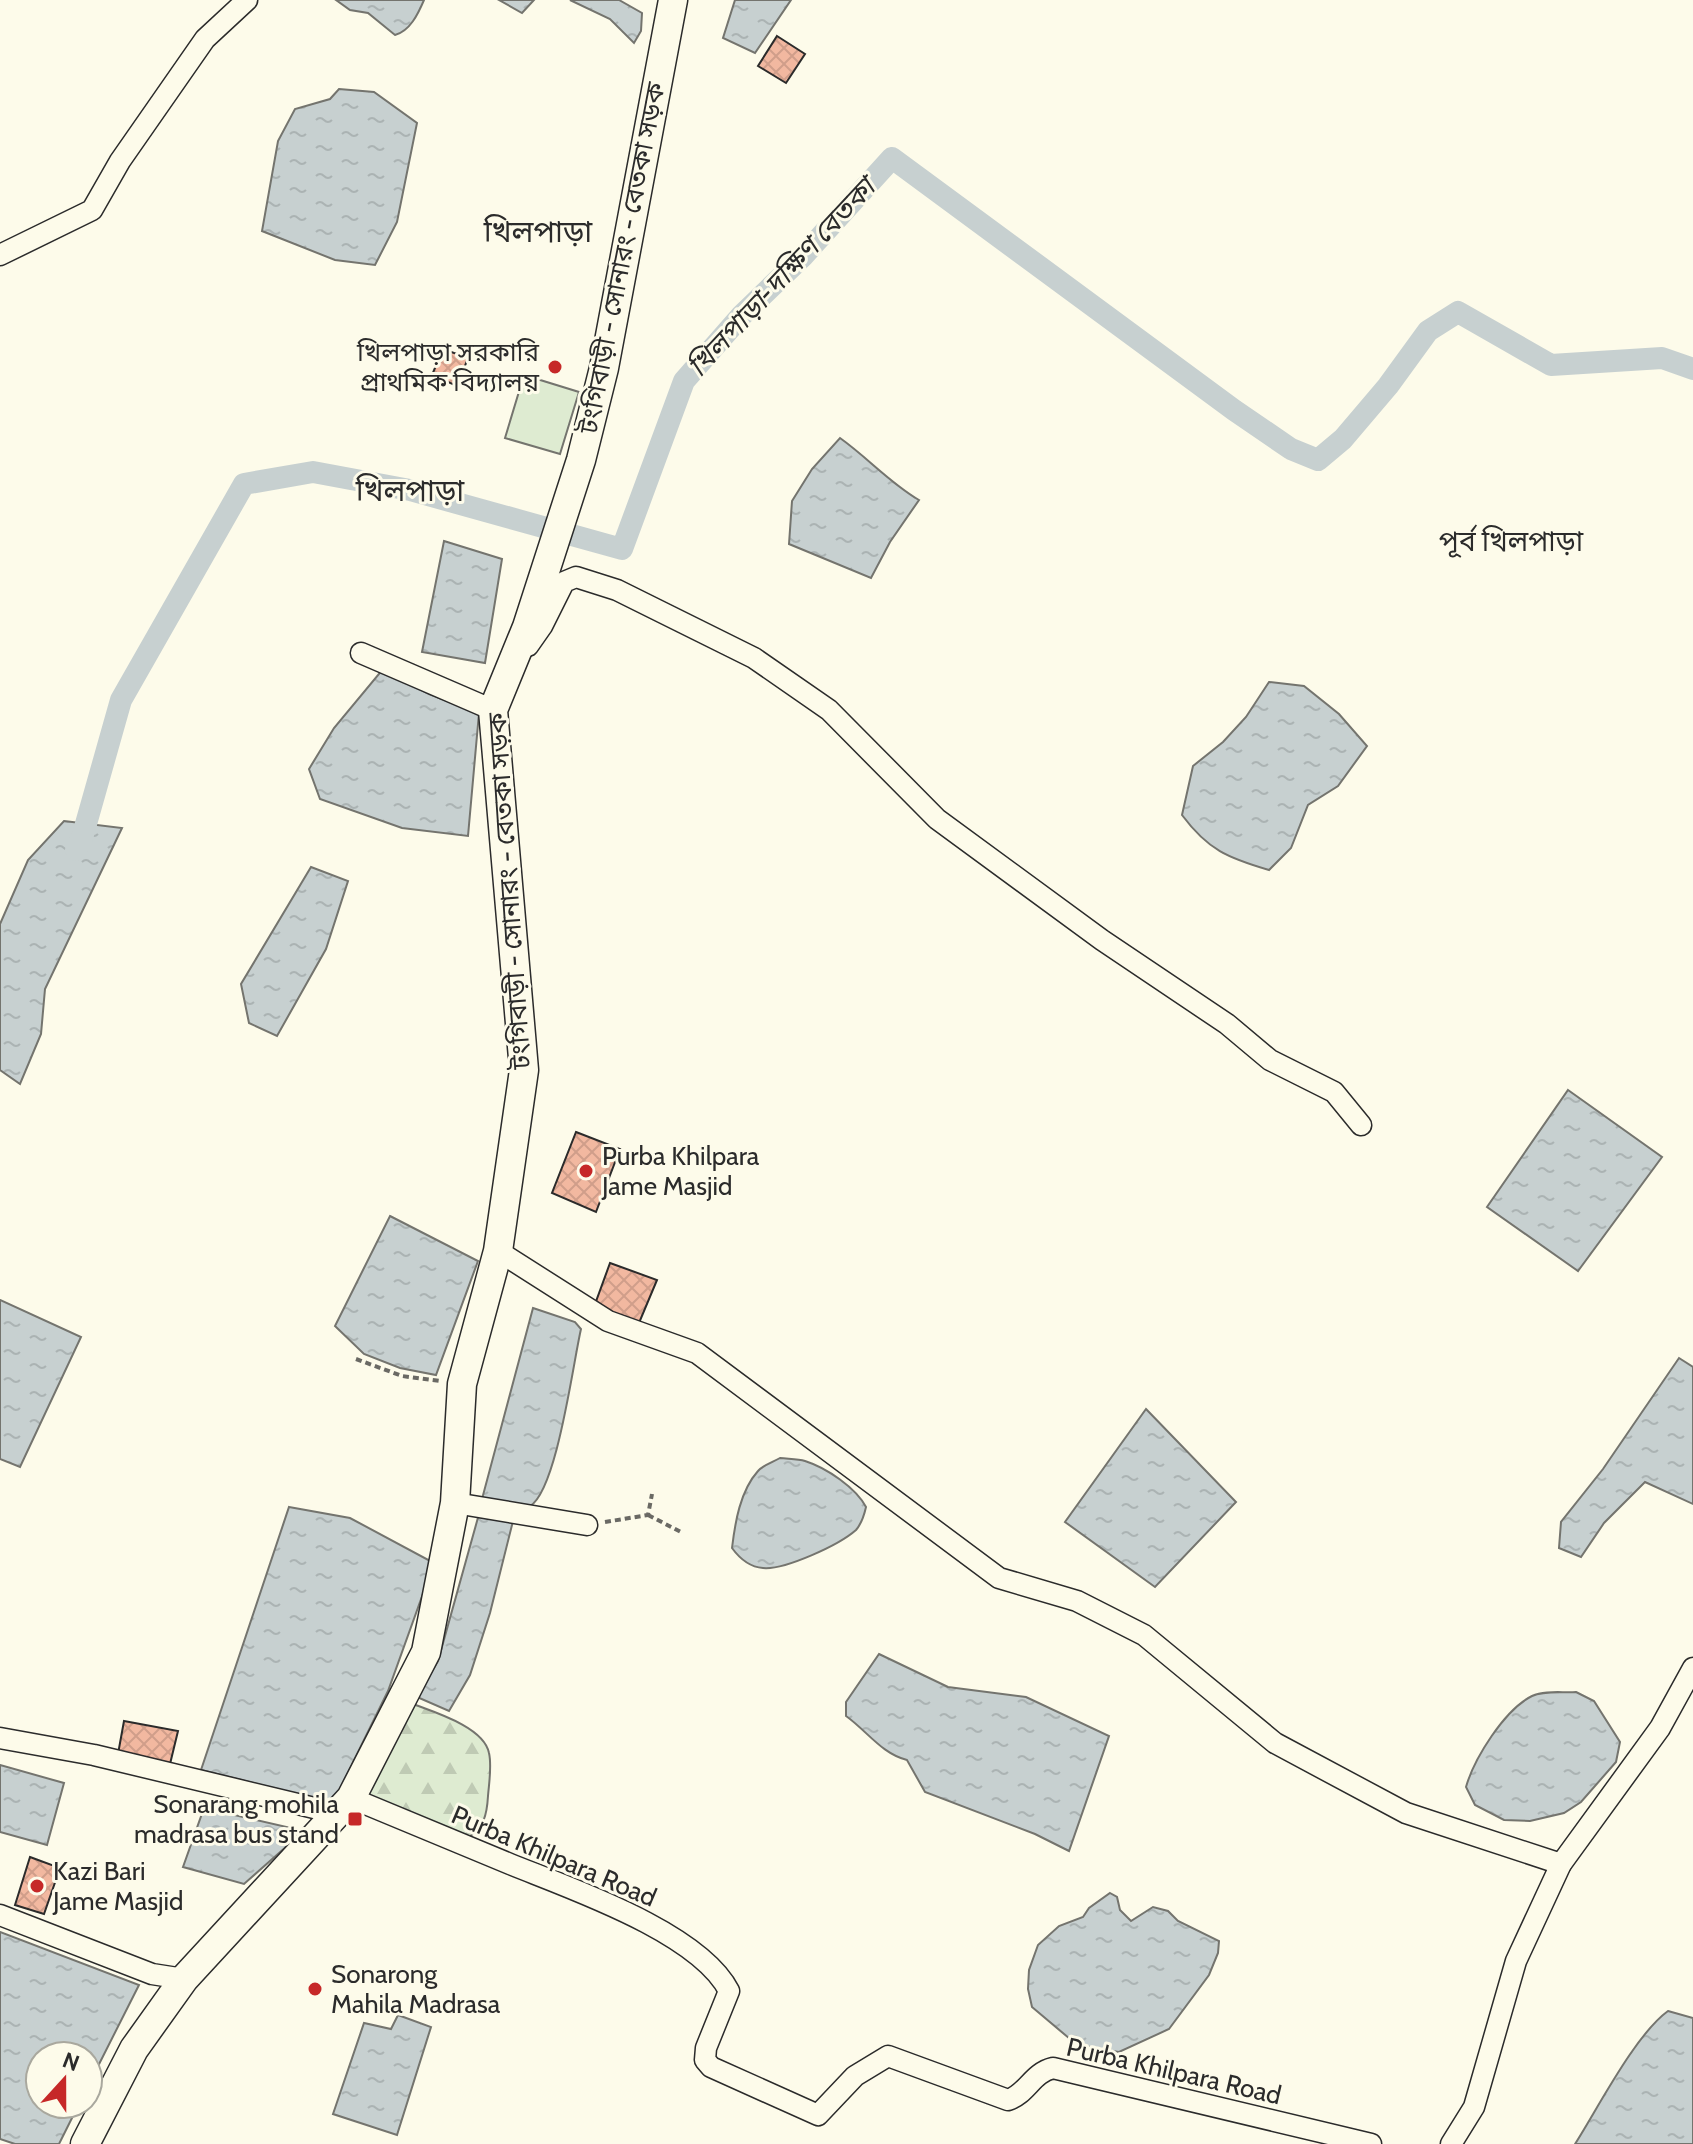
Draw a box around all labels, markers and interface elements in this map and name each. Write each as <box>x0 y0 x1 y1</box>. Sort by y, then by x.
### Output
street label: টংগিবাড়ী - সোনারং - বেতকা সড়ক <box>572 79 672 437</box>
water label: খিলপাড়া-দক্ষিণ বেতকা <box>680 167 886 383</box>
district label: খিলপাড়া <box>483 213 593 250</box>
place label: খিলপাড়া সরকারি প্রাথমিক বিদ্যালয় <box>356 336 540 398</box>
marker: খিলপাড়া সরকারি প্রাথমিক বিদ্যালয় <box>546 358 564 376</box>
district label: খিলপাড়া <box>355 472 465 509</box>
district label: পূর্ব খিলপাড়া <box>1439 524 1584 558</box>
street label: টংগিবাড়ী - সোনারং - বেতকা সড়ক <box>481 711 537 1071</box>
place label: Purba Khilpara Jame Masjid <box>601 1140 760 1202</box>
marker: Purba Khilpara Jame Masjid <box>577 1162 595 1180</box>
place label: Sonarang mohila madrasa bus stand <box>134 1788 340 1850</box>
street label: Purba Khilpara Road <box>447 1798 661 1914</box>
marker: Sonarang mohila madrasa bus stand <box>346 1810 364 1828</box>
place label: Kazi Bari Jame Masjid <box>52 1855 183 1917</box>
marker: Kazi Bari Jame Masjid <box>28 1877 46 1895</box>
place label: Sonarong Mahila Madrasa <box>331 1958 501 2020</box>
marker: Sonarong Mahila Madrasa <box>306 1980 324 1998</box>
street label: Purba Khilpara Road <box>1063 2031 1285 2111</box>
north arrow <box>24 2040 104 2120</box>
text: N <box>59 2046 83 2077</box>

